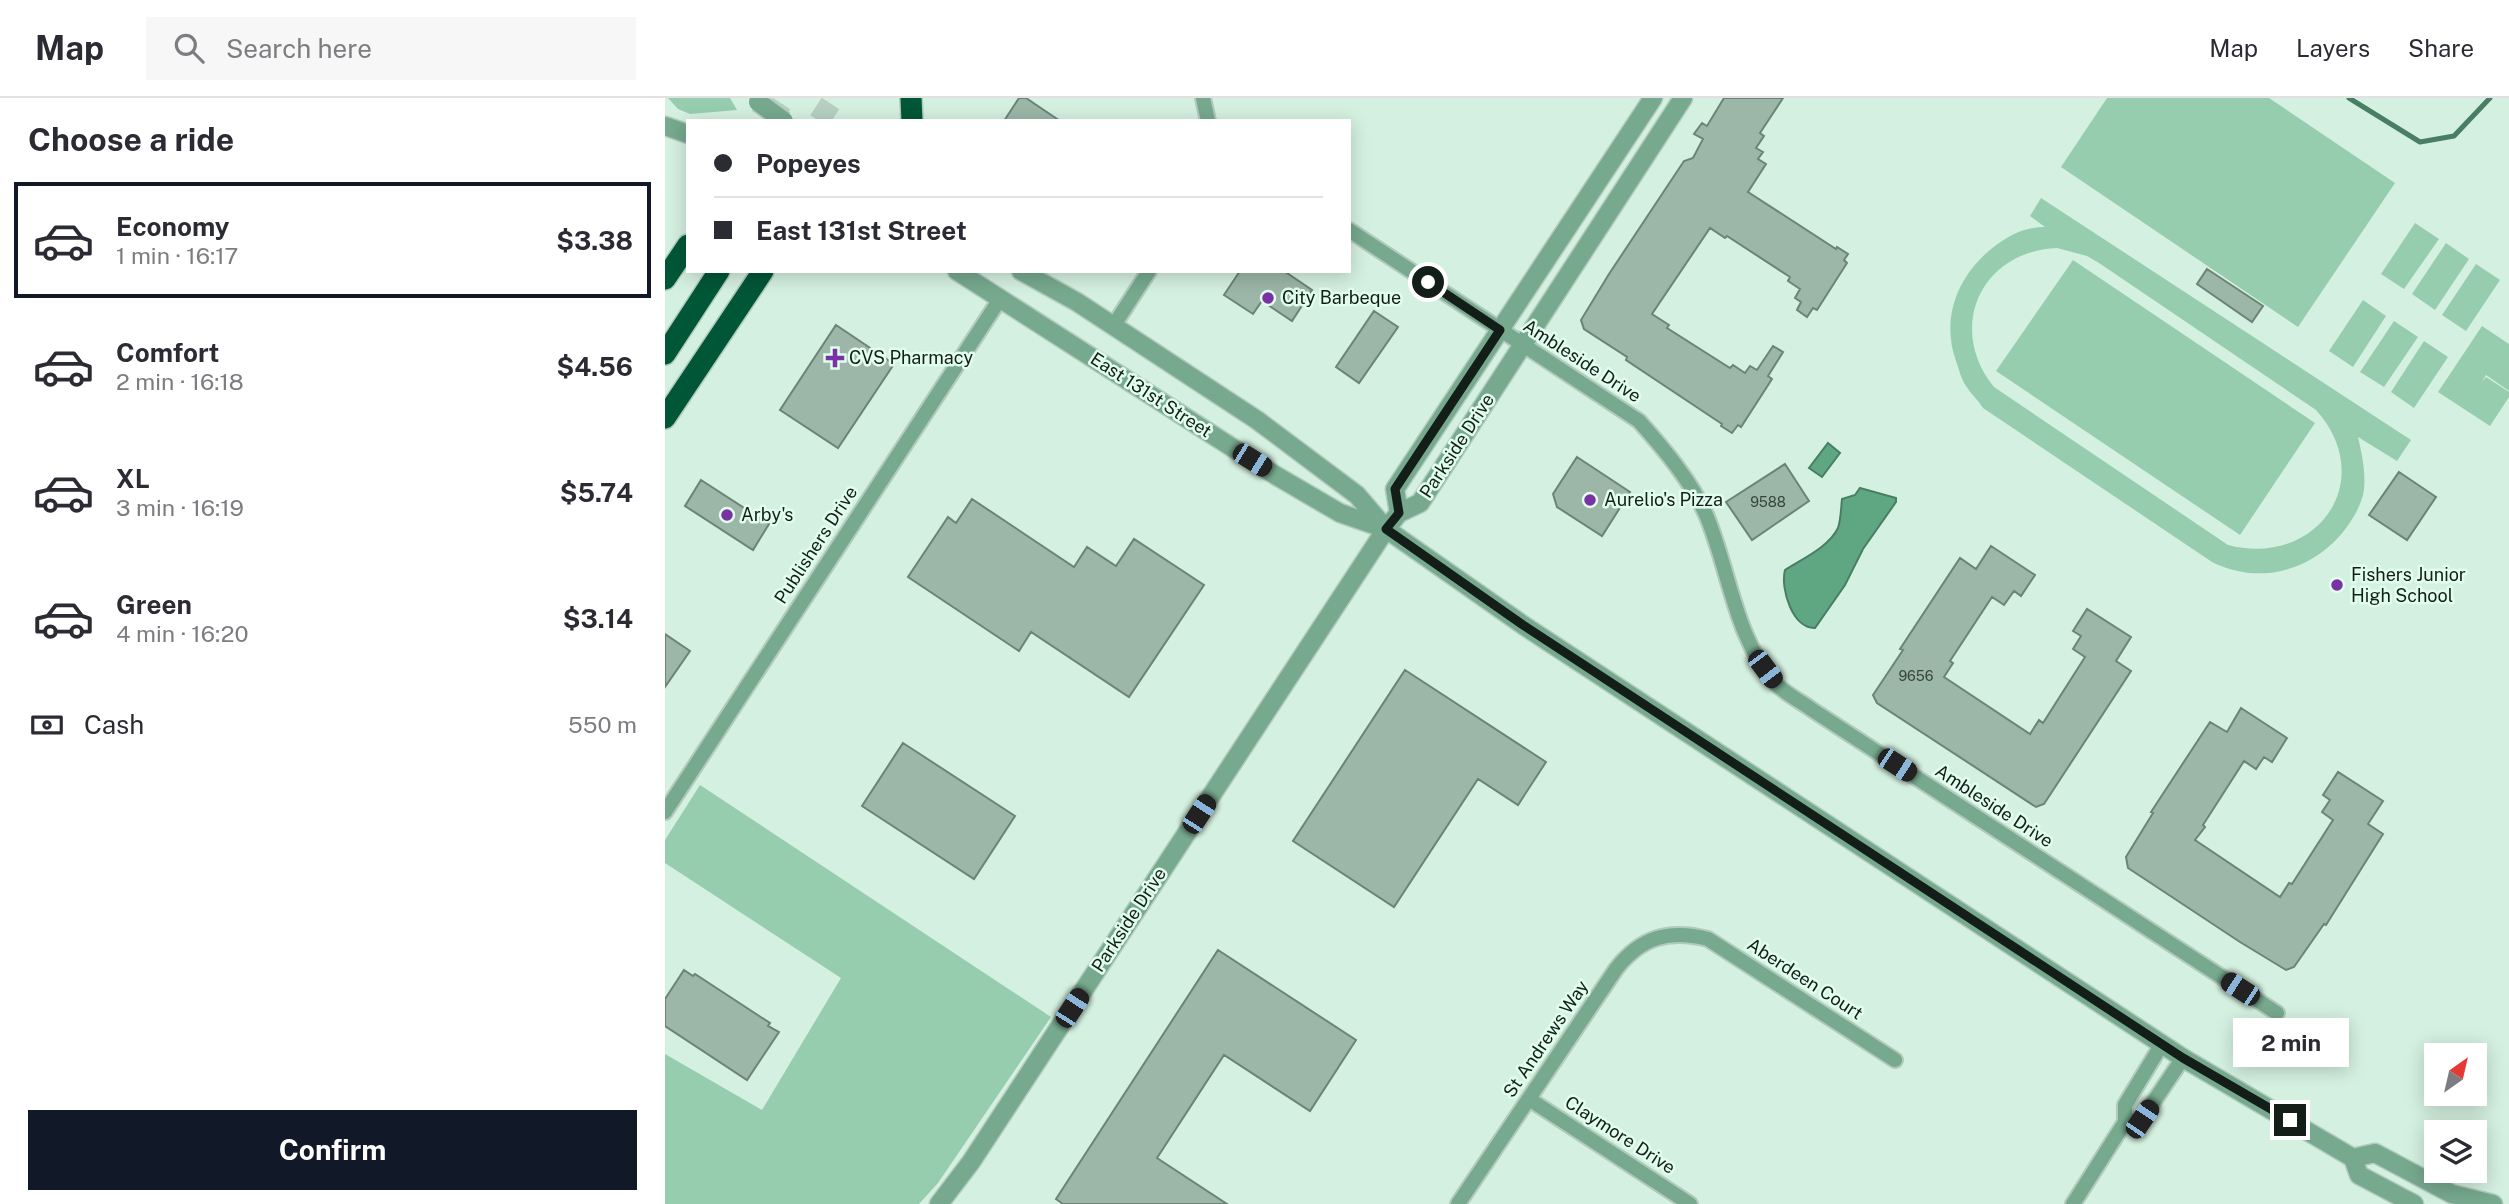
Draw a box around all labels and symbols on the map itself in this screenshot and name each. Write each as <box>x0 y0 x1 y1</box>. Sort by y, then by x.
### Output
route start <box>1412 266 1444 298</box>
place label: City Barbeque <box>1282 287 1401 308</box>
marker: City Barbeque <box>1260 290 1276 306</box>
street label: Ambleside Drive <box>1519 315 1645 406</box>
place label: CVS Pharmacy <box>849 347 973 368</box>
street label: East 131st Street <box>1087 348 1216 442</box>
marker: CVS Pharmacy <box>827 350 843 366</box>
street label: Parkside Drive <box>1415 390 1498 502</box>
car <box>1229 440 1276 480</box>
street label: Publishers Drive <box>770 482 861 607</box>
place label: Aurelio's Pizza <box>1604 489 1723 510</box>
marker: Aurelio's Pizza <box>1582 492 1598 508</box>
house number: 9588 <box>1750 494 1786 510</box>
place label: Arby's <box>741 504 793 525</box>
marker: Arby's <box>719 507 735 523</box>
place label: Fishers Junior High School <box>2351 564 2466 606</box>
marker: Fishers Junior High School <box>2329 577 2345 593</box>
car <box>1744 646 1787 692</box>
house number: 9656 <box>1898 668 1934 684</box>
car <box>1874 745 1921 785</box>
street label: Ambleside Drive <box>1931 760 2057 851</box>
car <box>1179 791 1220 837</box>
street label: Parkside Drive <box>1087 864 1170 976</box>
street label: Aberdeen Court <box>1744 933 1867 1024</box>
car <box>2217 969 2264 1009</box>
street label: St Andrews Way <box>1499 976 1593 1101</box>
car <box>1052 985 1093 1031</box>
callout: 2 min <box>2232 1018 2348 1068</box>
north arrow <box>2424 1043 2487 1106</box>
street label: Claymore Drive <box>1561 1091 1679 1178</box>
car <box>2122 1096 2163 1142</box>
route end <box>2274 1104 2306 1136</box>

